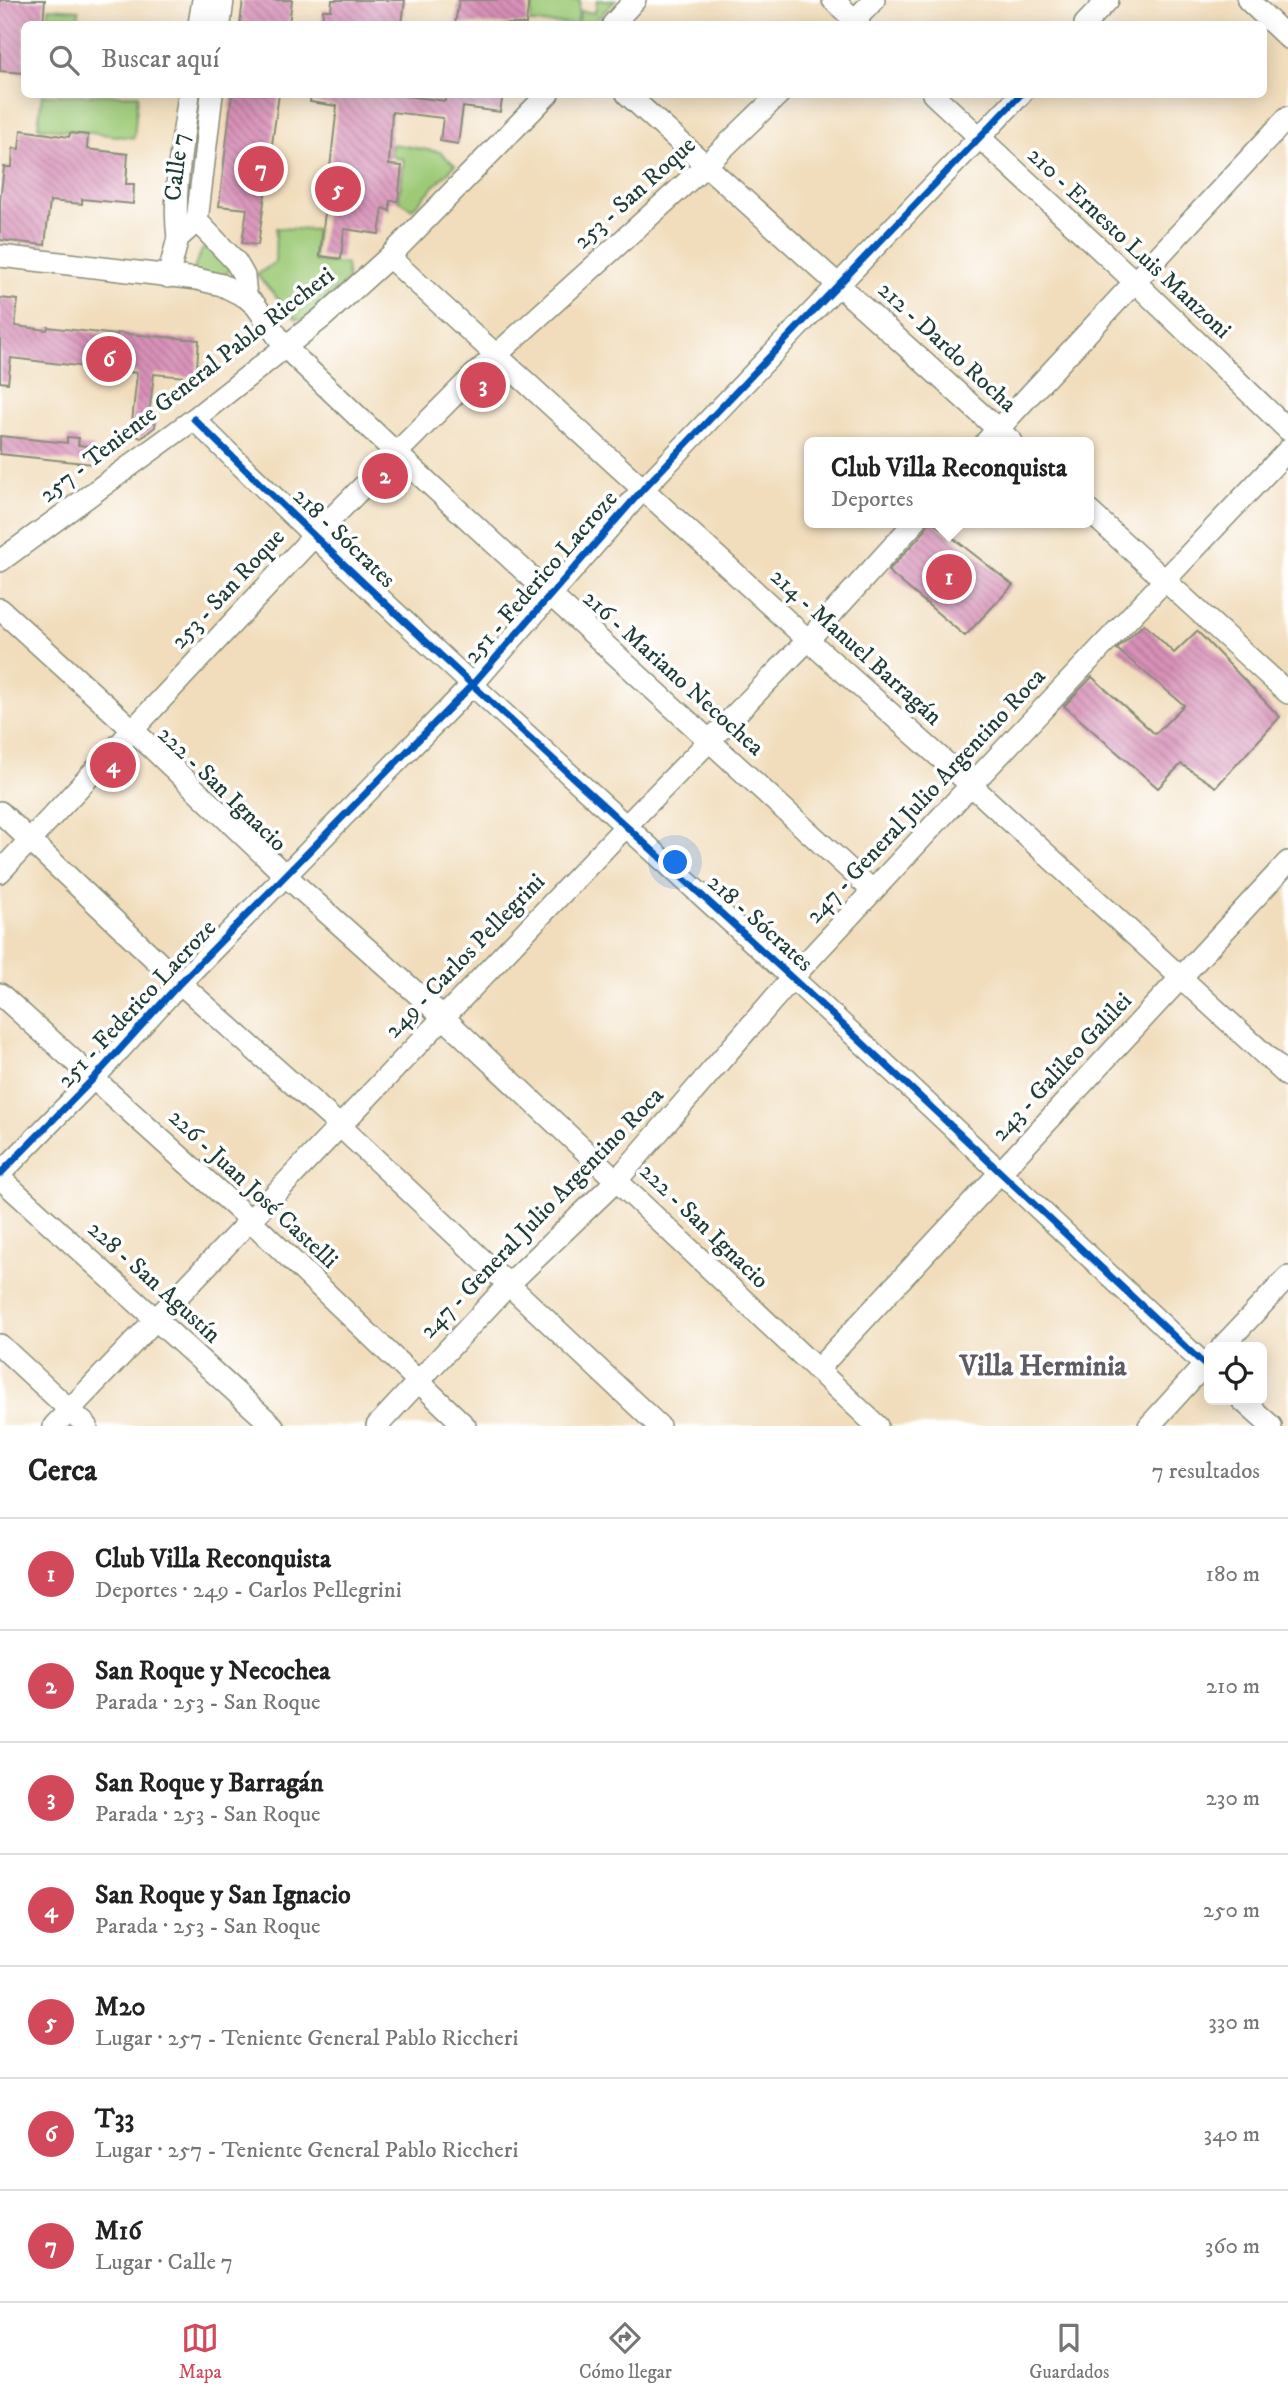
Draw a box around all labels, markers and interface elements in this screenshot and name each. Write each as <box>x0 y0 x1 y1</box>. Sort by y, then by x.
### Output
search box <box>21 21 1267 98</box>
icon: search <box>45 41 83 79</box>
text: Buscar aquí <box>101 43 219 76</box>
street label: 253 - San Roque <box>568 130 702 256</box>
street label: Calle 7 <box>158 131 196 203</box>
street label: 210 - Ernesto Luis Manzoni <box>1021 141 1237 345</box>
pin: 7 <box>238 143 284 195</box>
pin: 5 <box>315 163 361 215</box>
street label: 257 - Teniente General Pablo Riccheri <box>34 261 340 509</box>
street label: 212 - Dardo Rocha <box>871 275 1023 419</box>
pin: 6 <box>86 333 132 385</box>
pin: 3 <box>460 359 506 411</box>
popup <box>804 437 1094 528</box>
pin: 2 <box>362 450 408 502</box>
text: Club Villa Reconquista <box>831 452 1067 485</box>
street label: 218 - Sócrates <box>286 481 402 595</box>
street label: 251 - Federico Lacroze <box>458 484 624 670</box>
text: Deportes <box>831 485 913 514</box>
street label: 253 - San Roque <box>165 522 292 656</box>
pin: 1 <box>926 551 972 603</box>
street label: 214 - Manuel Barragán <box>764 562 948 732</box>
street label: 216 - Mariano Necochea <box>576 584 771 763</box>
street label: 247 - General Julio Argentino Roca <box>800 661 1053 930</box>
street label: 222 - San Ignacio <box>151 720 293 858</box>
pin: 4 <box>90 739 136 791</box>
your location <box>658 845 692 879</box>
street label: 249 - Carlos Pellegrini <box>379 867 551 1045</box>
street label: 218 - Sócrates <box>701 868 819 978</box>
street label: 251 - Federico Lacroze <box>51 913 223 1094</box>
street label: 243 - Galileo Galilei <box>985 986 1139 1148</box>
street label: 247 - General Julio Argentino Roca <box>414 1080 671 1345</box>
street label: 226 - Juan José Castelli <box>162 1103 344 1275</box>
street label: 222 - San Ignacio <box>633 1157 775 1295</box>
street label: 228 - San Agustín <box>81 1214 227 1350</box>
map controls <box>1204 1342 1267 1405</box>
button: locate <box>1204 1342 1267 1405</box>
district label: Villa Herminia <box>959 1349 1127 1384</box>
text: Cerca <box>28 1453 97 1490</box>
text: 7 resultados <box>1152 1457 1260 1486</box>
text: Club Villa Reconquista <box>95 1543 331 1576</box>
text: 1 <box>47 1560 55 1589</box>
text: 180 m <box>1205 1560 1260 1589</box>
text: Deportes · 249 - Carlos Pellegrini <box>95 1576 402 1605</box>
text: San Roque y Necochea <box>95 1655 330 1688</box>
text: 2 <box>45 1672 57 1701</box>
text: 210 m <box>1206 1672 1260 1701</box>
text: Parada · 253 - San Roque <box>95 1688 321 1717</box>
text: San Roque y Barragán <box>95 1767 324 1800</box>
text: 3 <box>47 1784 55 1813</box>
text: 230 m <box>1206 1784 1260 1813</box>
text: Parada · 253 - San Roque <box>95 1800 321 1829</box>
text: San Roque y San Ignacio <box>95 1879 351 1912</box>
text: 4 <box>44 1896 58 1925</box>
text: 250 m <box>1203 1896 1260 1925</box>
text: Parada · 253 - San Roque <box>95 1912 321 1941</box>
text: M20 <box>95 1991 146 2024</box>
text: 5 <box>45 2008 57 2037</box>
text: 330 m <box>1208 2008 1260 2037</box>
text: Lugar · 257 - Teniente General Pablo Riccheri <box>95 2024 518 2053</box>
text: T33 <box>95 2103 134 2136</box>
text: 6 <box>45 2120 57 2149</box>
text: 340 m <box>1204 2120 1260 2149</box>
text: Lugar · 257 - Teniente General Pablo Riccheri <box>95 2136 518 2165</box>
text: M16 <box>95 2215 142 2248</box>
text: 7 <box>45 2232 57 2261</box>
text: 360 m <box>1205 2232 1260 2261</box>
text: Lugar · Calle 7 <box>95 2248 233 2277</box>
tab: Mapa <box>179 2319 222 2384</box>
tab: Cómo llegar <box>579 2319 672 2384</box>
tab: Guardados <box>1029 2319 1109 2384</box>

